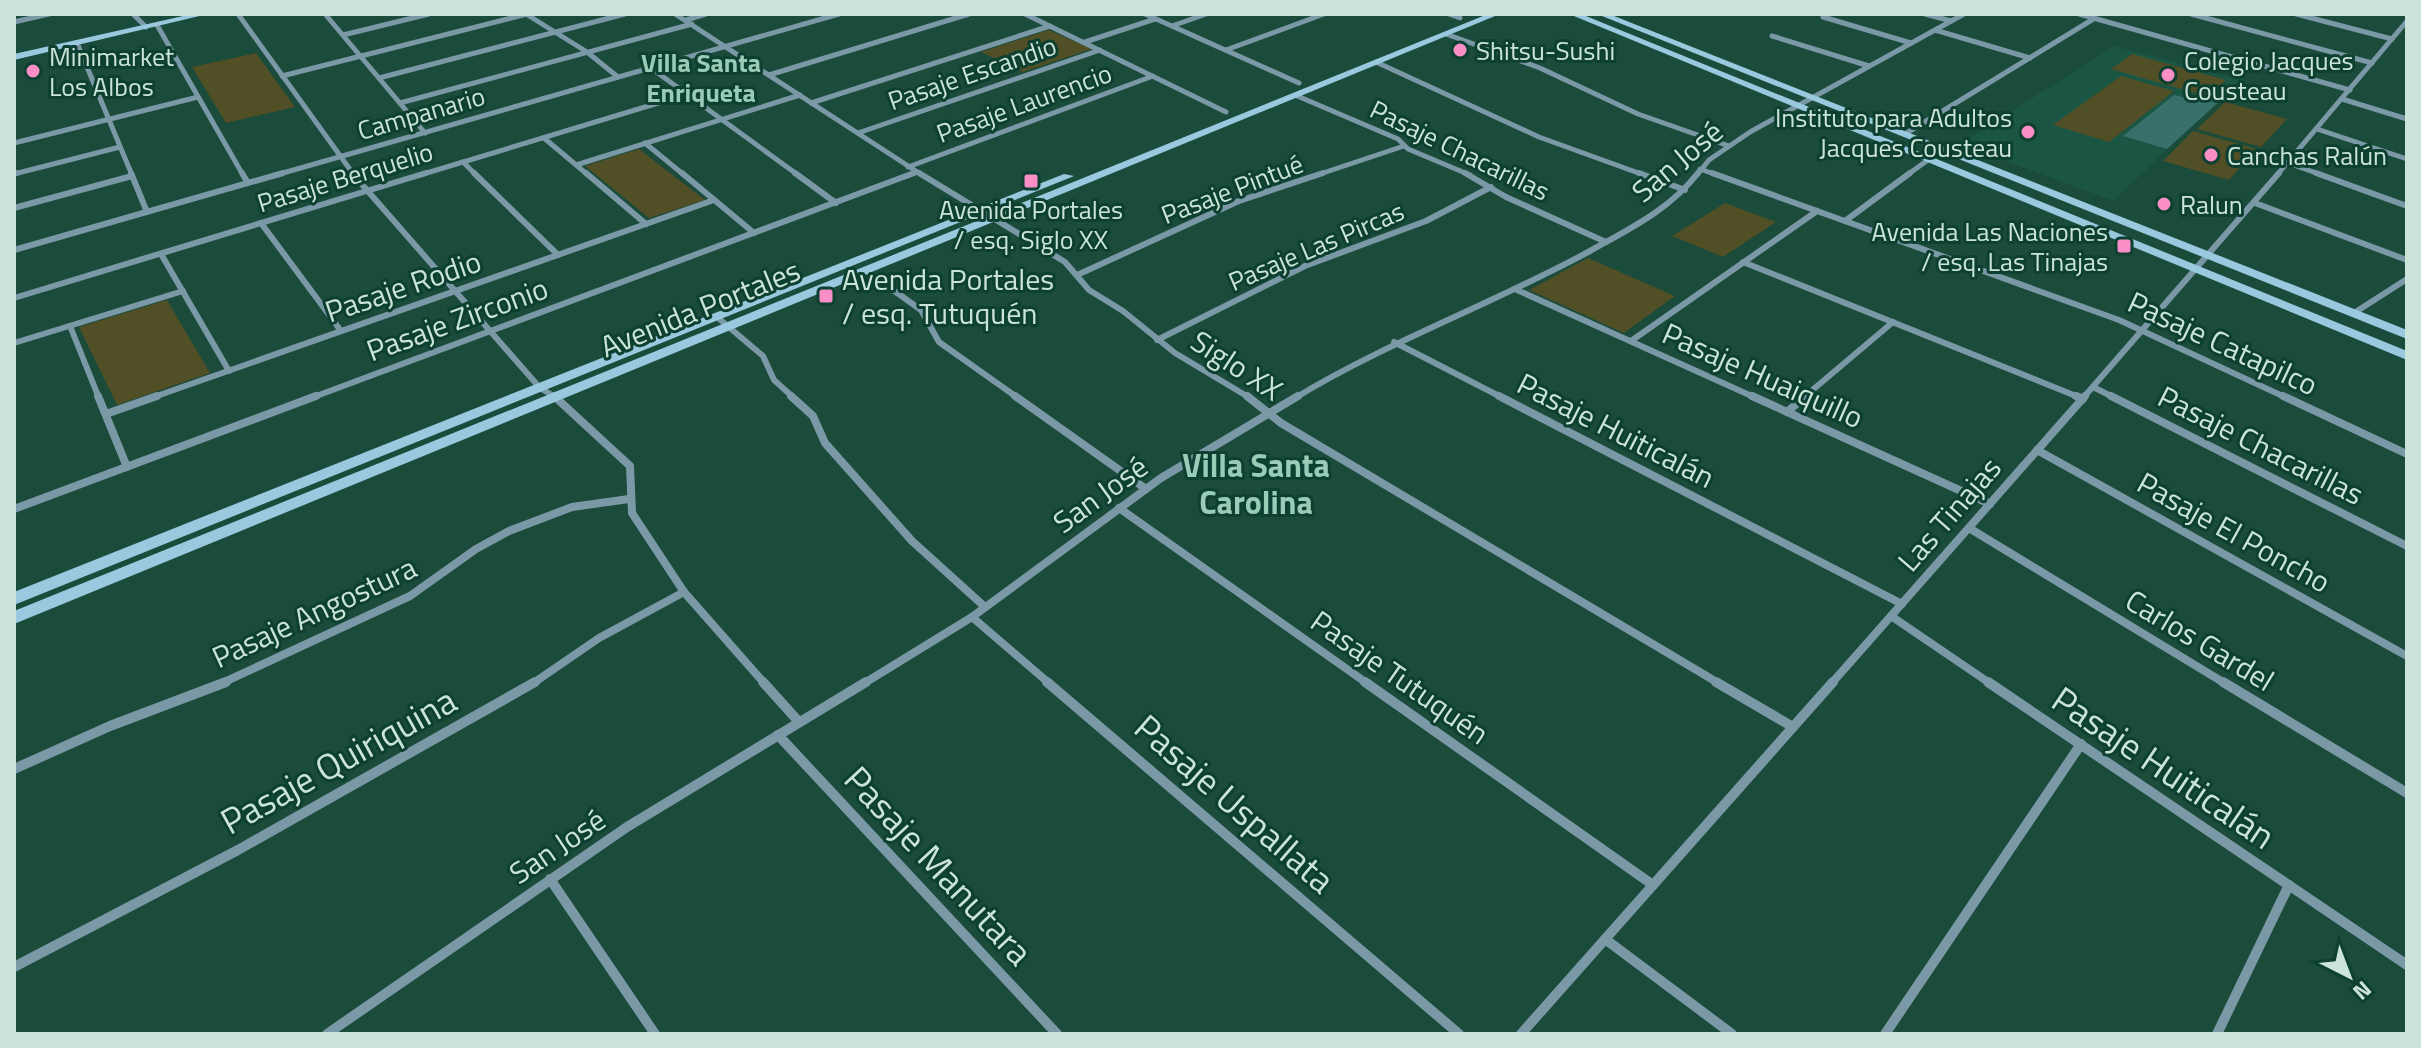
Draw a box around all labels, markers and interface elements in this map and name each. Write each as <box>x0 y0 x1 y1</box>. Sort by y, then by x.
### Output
street label: Pasaje Escandio <box>882 26 1062 120</box>
place label: Shitsu-Sushi <box>1476 31 1615 70</box>
place label: Minimarket Los Albos <box>49 37 174 106</box>
marker: Shitsu-Sushi <box>1451 41 1469 59</box>
place label: Colegio Jacques Cousteau <box>2184 41 2354 110</box>
district label: Villa Santa Enriqueta <box>641 43 761 112</box>
street label: Pasaje Laurencio <box>931 53 1117 153</box>
marker: Minimarket Los Albos <box>24 62 42 80</box>
marker: Colegio Jacques Cousteau <box>2159 66 2177 84</box>
street label: Campanario <box>353 76 489 150</box>
street label: Pasaje Chacarillas <box>1364 90 1556 210</box>
place label: Instituto para Adultos Jacques Cousteau <box>1775 98 2012 167</box>
street label: San José <box>1621 109 1733 213</box>
marker: Instituto para Adultos Jacques Cousteau <box>2019 123 2037 141</box>
street label: Pasaje Berquelio <box>252 132 438 222</box>
place label: Canchas Ralún <box>2227 136 2387 175</box>
street label: Pasaje Pintué <box>1155 144 1309 234</box>
marker: Canchas Ralún <box>2202 146 2220 164</box>
marker: Avenida Portales / esq. Siglo XX <box>1022 172 1040 190</box>
place label: Ralun <box>2180 185 2243 224</box>
place label: Avenida Portales / esq. Siglo XX <box>939 190 1123 259</box>
street label: Pasaje Las Pircas <box>1222 191 1410 301</box>
marker: Ralun <box>2155 195 2173 213</box>
place label: Avenida Las Naciones / esq. Las Tinajas <box>1872 212 2108 281</box>
marker: Avenida Las Naciones / esq. Las Tinajas <box>2115 237 2133 255</box>
street label: Pasaje Rodio <box>319 238 487 334</box>
street label: Avenida Portales <box>593 247 807 369</box>
place label: Avenida Portales / esq. Tutuquén <box>842 256 1054 336</box>
street label: Pasaje Zirconio <box>360 265 554 373</box>
street label: Pasaje Catapilco <box>2120 279 2326 407</box>
marker: Avenida Portales / esq. Tutuquén <box>817 287 835 305</box>
street label: Pasaje Huaiquillo <box>1655 310 1871 440</box>
street label: Siglo XX <box>1182 318 1292 412</box>
street label: Pasaje Huiticalán <box>1509 360 1723 500</box>
street label: Pasaje Chacarillas <box>2150 373 2372 517</box>
district label: Villa Santa Carolina <box>1182 441 1330 526</box>
street label: San José <box>1043 444 1157 544</box>
street label: Las Tinajas <box>1886 446 2012 582</box>
street label: Pasaje El Poncho <box>2129 460 2339 604</box>
street label: Pasaje Angostura <box>204 544 424 680</box>
street label: Carlos Gardel <box>2117 577 2283 703</box>
street label: Pasaje Tutuquén <box>1301 598 1499 756</box>
street label: Pasaje Quiriquina <box>210 672 466 848</box>
street label: Pasaje Huiticalán <box>2041 672 2287 862</box>
street label: Pasaje Uspallata <box>1123 700 1347 906</box>
street label: Pasaje Manutara <box>832 753 1046 977</box>
street label: San José <box>500 797 614 895</box>
north arrow <box>2309 936 2389 1016</box>
text: N <box>2345 973 2379 1009</box>

